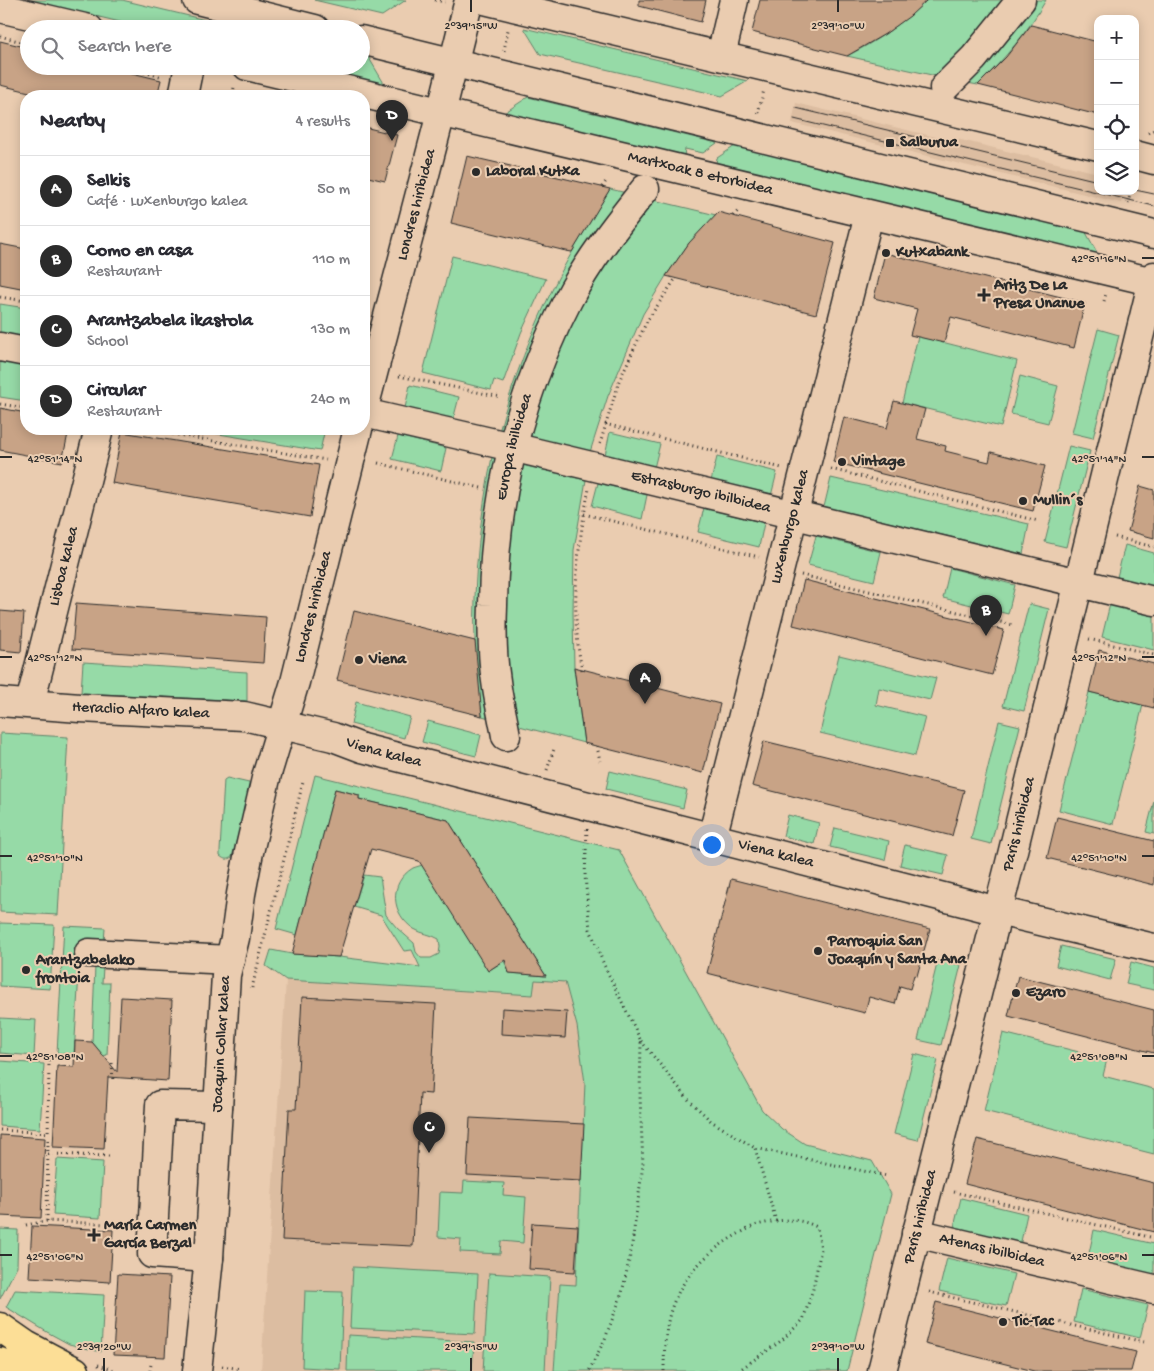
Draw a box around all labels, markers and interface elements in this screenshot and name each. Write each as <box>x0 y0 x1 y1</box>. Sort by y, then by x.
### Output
map controls <box>1094 15 1139 195</box>
button: + <box>1094 15 1139 60</box>
search box <box>20 20 370 75</box>
text: 2°39'15"W <box>445 20 497 34</box>
text: 2°39'10"W <box>811 20 865 34</box>
icon: search <box>38 34 66 62</box>
text: Search here <box>78 36 172 59</box>
button: − <box>1094 60 1139 105</box>
pin: D <box>376 100 408 141</box>
button: locate <box>1094 105 1139 150</box>
text: Nearby <box>40 110 105 135</box>
text: 4 results <box>295 113 350 132</box>
place label: Salburua <box>900 134 959 153</box>
marker: Salburua <box>884 137 896 149</box>
street label: Londres hiribidea <box>393 146 441 263</box>
street label: Martxoak 8 etorbidea <box>626 148 776 201</box>
button: layers <box>1094 150 1139 195</box>
place label: Laboral Kutxa <box>486 163 581 182</box>
marker: Laboral Kutxa <box>470 166 482 178</box>
text: Selkis <box>87 170 129 193</box>
text: A <box>51 181 61 200</box>
text: 50 m <box>317 181 350 200</box>
text: Café · Luxenburgo kalea <box>87 193 247 212</box>
text: Como en casa <box>87 240 193 263</box>
place label: Kutxabank <box>895 244 970 263</box>
marker: Kutxabank <box>880 247 892 259</box>
text: B <box>52 251 60 270</box>
text: 110 m <box>313 251 350 270</box>
text: 42°51'16"N <box>1072 253 1127 267</box>
text: Restaurant <box>87 263 161 282</box>
place label: Aritz De La Presa Unanue <box>993 277 1085 314</box>
marker: Aritz De La Presa Unanue <box>978 289 990 301</box>
text: Arantzabela ikastola <box>87 310 253 333</box>
text: C <box>52 321 60 340</box>
text: 130 m <box>311 321 350 340</box>
text: School <box>87 333 129 352</box>
text: Circular <box>87 380 145 403</box>
street label: Europa ibilbidea <box>493 390 538 502</box>
text: D <box>51 391 61 410</box>
text: 240 m <box>310 391 350 410</box>
text: Restaurant <box>87 403 161 422</box>
text: 42°51'14"N <box>28 453 82 467</box>
place label: Vintage <box>851 453 905 472</box>
text: 42°51'14"N <box>1072 453 1126 467</box>
marker: Vintage <box>836 456 848 468</box>
street label: Estrasburgo ibilbidea <box>629 466 774 518</box>
street label: Luxenburgo kalea <box>767 466 814 586</box>
place label: Mullin´s <box>1033 492 1084 511</box>
marker: Mullin´s <box>1017 495 1029 507</box>
street label: Lisboa kalea <box>45 523 84 608</box>
street label: Londres hiribidea <box>291 548 337 665</box>
pin: B <box>970 595 1002 636</box>
place label: Viena <box>368 651 407 670</box>
text: 42°51'12"N <box>28 652 83 666</box>
text: 42°51'12"N <box>1072 652 1127 666</box>
marker: Viena <box>353 654 365 666</box>
pin: A <box>629 663 661 704</box>
street label: Heraclio Alfaro kalea <box>71 698 211 724</box>
street label: Viena kalea <box>342 733 424 773</box>
street label: Paris hiribidea <box>999 774 1040 874</box>
your location <box>699 832 725 858</box>
street label: Viena kalea <box>735 835 817 873</box>
text: 42°51'10"N <box>27 852 83 866</box>
text: 42°51'10"N <box>1071 852 1127 866</box>
place label: Parroquia San Joaquín y Santa Ana <box>827 933 967 970</box>
marker: Parroquia San Joaquín y Santa Ana <box>812 945 824 957</box>
place label: Arantzabelako frontoia <box>35 952 135 989</box>
marker: Arantzabelako frontoia <box>20 964 32 976</box>
street label: Joaquin Collar kalea <box>208 974 236 1113</box>
place label: Ezaro <box>1026 984 1067 1003</box>
marker: Ezaro <box>1010 987 1022 999</box>
text: 42°51'08"N <box>26 1051 84 1065</box>
text: 42°51'08"N <box>1070 1051 1128 1065</box>
pin: C <box>413 1112 445 1153</box>
street label: Paris hiribidea <box>900 1167 942 1267</box>
place label: María Carmen García Berzal <box>104 1217 197 1254</box>
marker: María Carmen García Berzal <box>88 1229 100 1241</box>
street label: Atenas ibilbidea <box>937 1229 1048 1273</box>
text: 42°51'06"N <box>27 1251 84 1265</box>
text: 42°51'06"N <box>1071 1251 1128 1265</box>
place label: Tic-Tac <box>1011 1313 1055 1332</box>
marker: Tic-Tac <box>997 1316 1009 1328</box>
text: 2°39'20"W <box>77 1341 131 1355</box>
text: 2°39'15"W <box>445 1341 497 1355</box>
text: 2°39'10"W <box>811 1341 865 1355</box>

